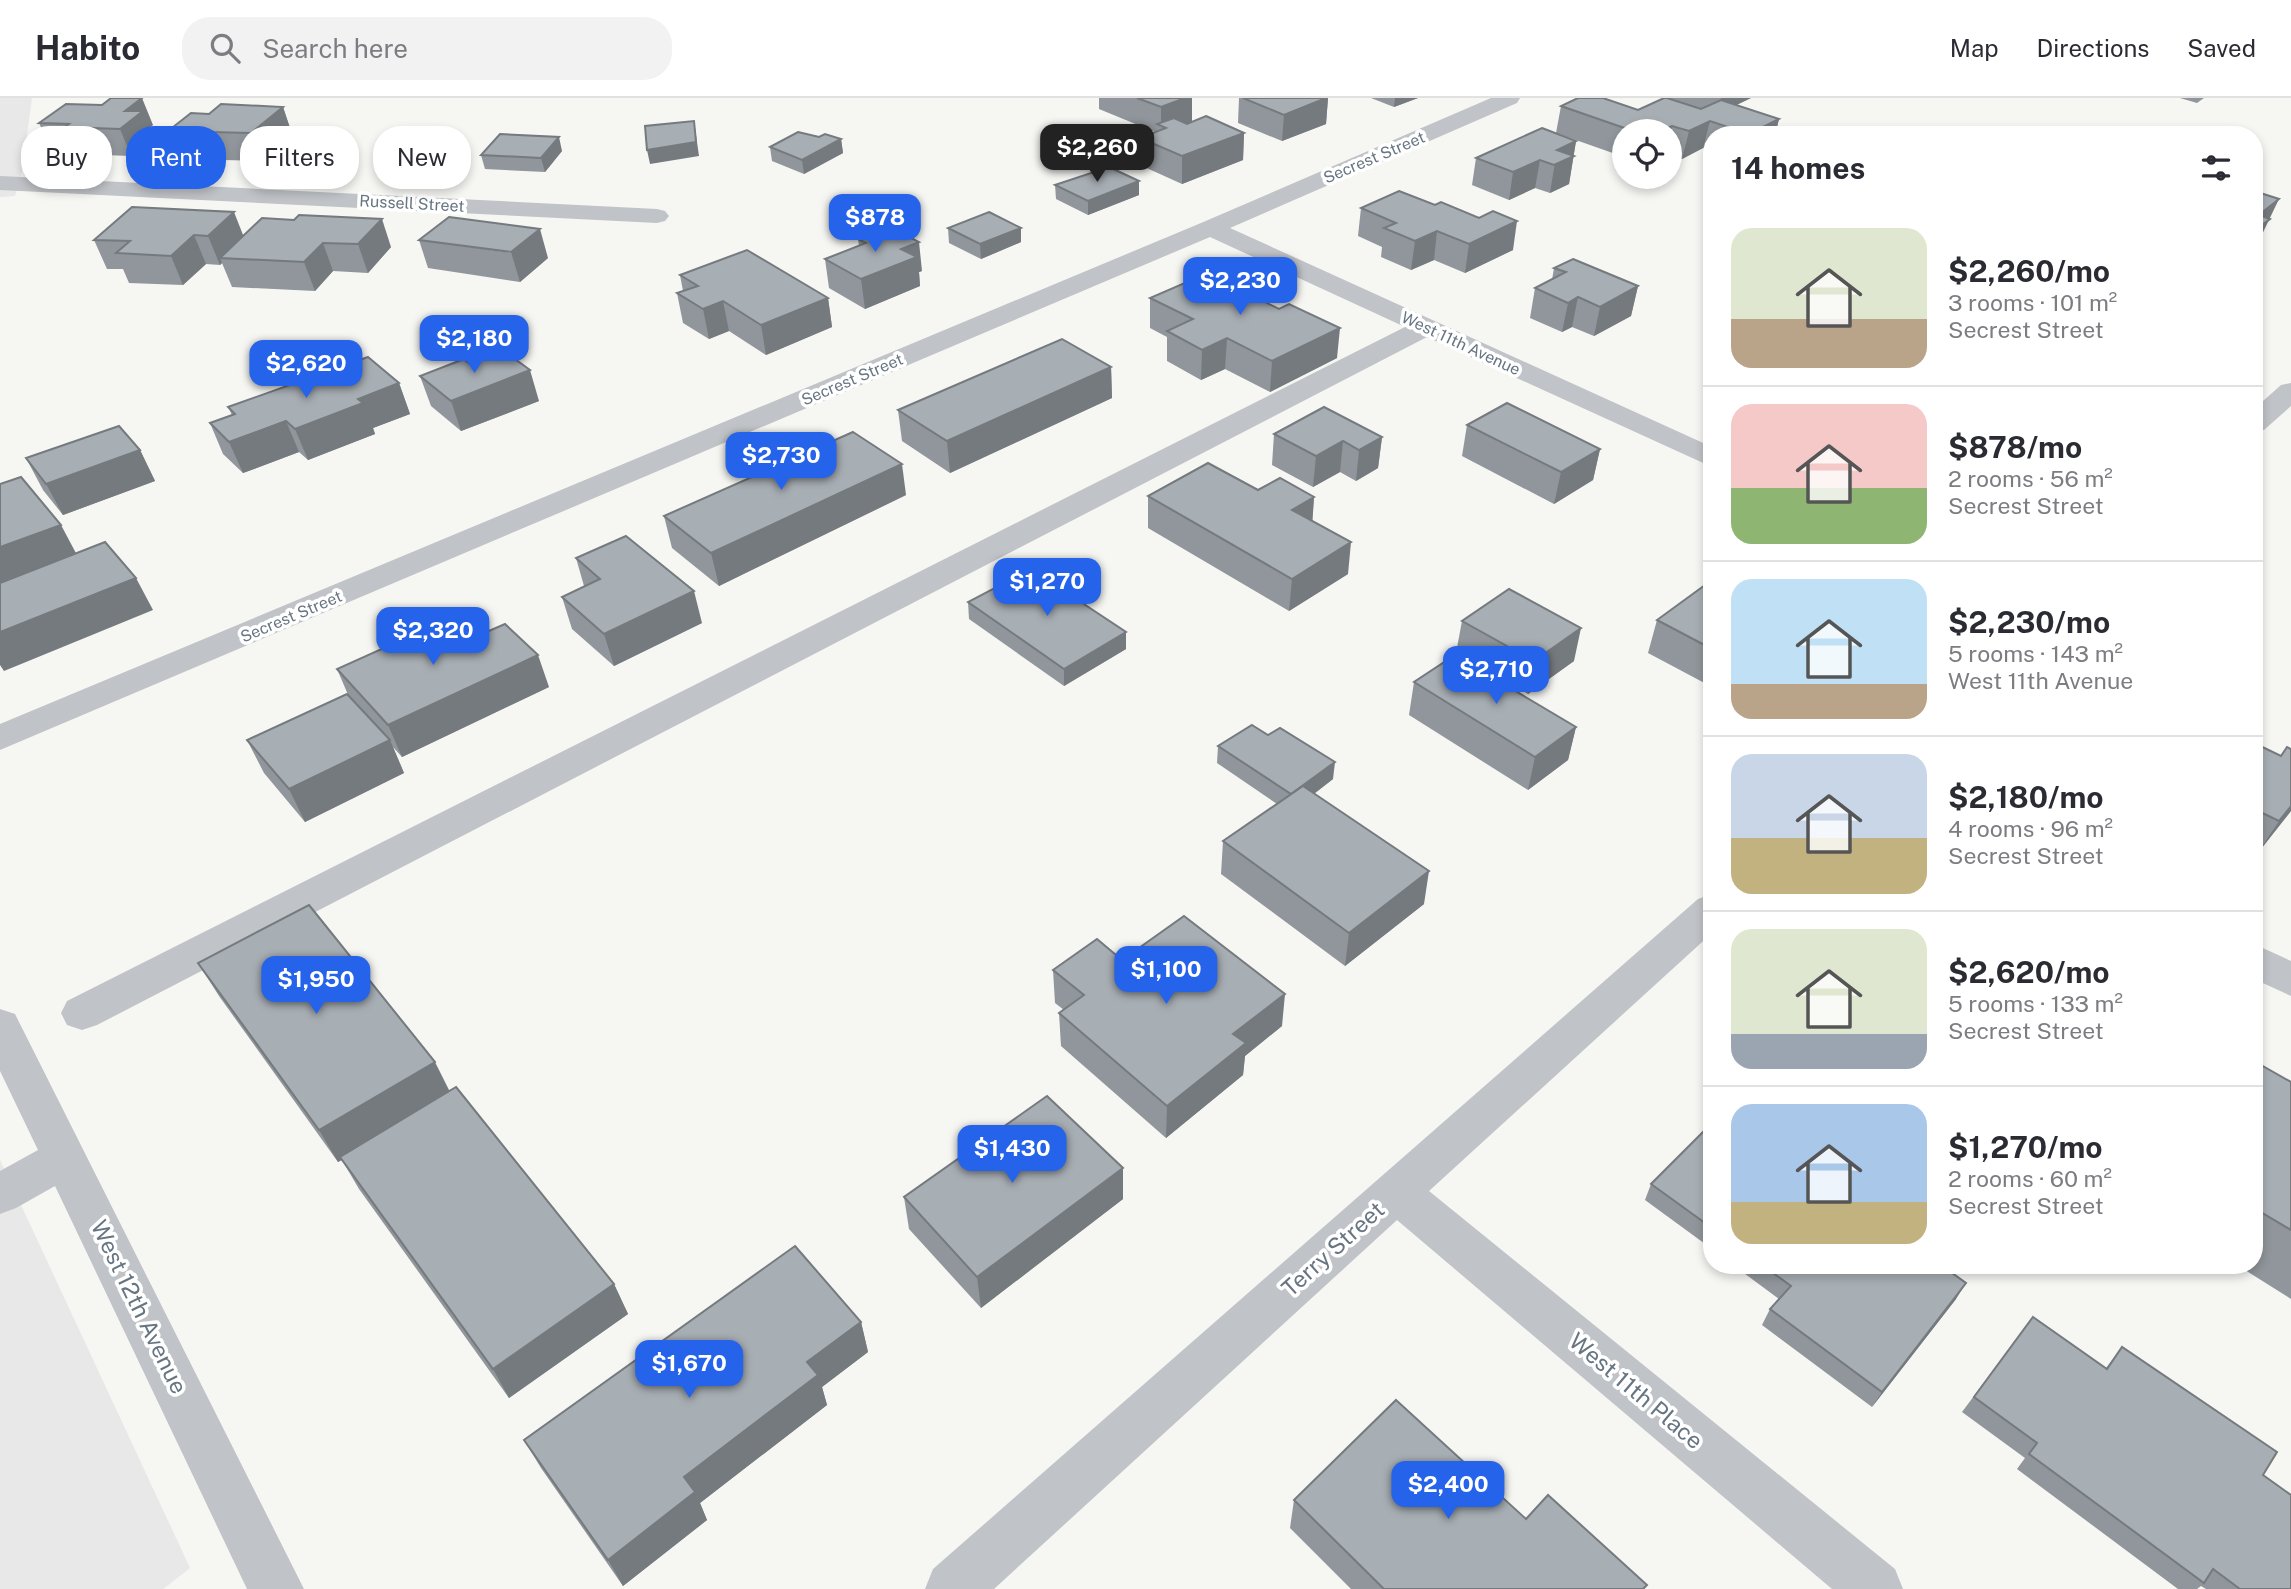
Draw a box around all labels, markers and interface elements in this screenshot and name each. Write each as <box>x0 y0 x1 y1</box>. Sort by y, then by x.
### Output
search box <box>182 17 672 80</box>
text: Habito <box>35 29 140 67</box>
icon: search <box>206 29 244 67</box>
text: Search here <box>262 33 408 64</box>
text: Map <box>1950 34 1999 62</box>
text: Directions <box>2037 34 2149 62</box>
text: Saved <box>2187 34 2256 62</box>
map controls <box>1612 119 1682 189</box>
button: locate <box>1612 119 1682 189</box>
pin: $2,260 <box>1040 125 1154 184</box>
chip: Buy <box>21 126 112 189</box>
chip: Rent <box>126 126 226 189</box>
chip: Filters <box>240 126 359 189</box>
chip: New <box>373 126 471 189</box>
street label: Secrest Street <box>1321 128 1428 187</box>
text: $2,260 <box>1056 133 1138 160</box>
icon: filters <box>2197 149 2235 187</box>
text: 14 homes <box>1731 150 1865 186</box>
street label: Russell Street <box>359 191 465 216</box>
pin: $878 <box>834 194 916 254</box>
text: $878 <box>845 203 905 230</box>
text: $2,260/mo <box>1948 253 2110 289</box>
icon: home <box>1787 256 1871 340</box>
pin: $2,230 <box>1183 258 1297 317</box>
text: $2,230 <box>1199 266 1281 293</box>
text: 3 rooms · 101 m² <box>1948 289 2117 316</box>
street label: West 11th Avenue <box>1398 308 1523 379</box>
pin: $2,180 <box>417 316 531 375</box>
text: Secrest Street <box>1948 316 2104 343</box>
text: $2,180 <box>436 324 512 351</box>
pin: $2,620 <box>249 341 363 400</box>
text: $2,620 <box>265 349 347 376</box>
street label: Secrest Street <box>799 350 906 409</box>
text: $878/mo <box>1948 429 2082 465</box>
pin: $2,730 <box>724 432 838 492</box>
icon: home <box>1787 432 1871 516</box>
text: $2,730 <box>742 441 820 468</box>
text: 2 rooms · 56 m² <box>1948 465 2113 492</box>
text: Secrest Street <box>1948 492 2104 519</box>
pin: $1,270 <box>990 559 1104 618</box>
text: $1,270 <box>1009 567 1085 594</box>
street label: Secrest Street <box>238 587 345 646</box>
text: $2,230/mo <box>1948 604 2110 640</box>
icon: home <box>1787 607 1871 691</box>
pin: $2,320 <box>376 608 490 667</box>
text: $2,320 <box>392 616 474 643</box>
text: 5 rooms · 143 m² <box>1948 640 2123 667</box>
pin: $2,710 <box>1439 646 1553 706</box>
text: $2,710 <box>1459 655 1533 682</box>
text: West 11th Avenue <box>1948 667 2133 694</box>
text: $2,180/mo <box>1948 779 2104 815</box>
icon: home <box>1787 782 1871 866</box>
text: 4 rooms · 96 m² <box>1948 815 2113 842</box>
text: Secrest Street <box>1948 842 2104 869</box>
pin: $1,100 <box>1109 946 1223 1006</box>
text: $2,620/mo <box>1948 954 2110 990</box>
text: $1,100 <box>1130 955 1202 982</box>
pin: $1,950 <box>259 956 373 1016</box>
icon: home <box>1787 957 1871 1041</box>
text: $1,950 <box>277 965 355 992</box>
text: 5 rooms · 133 m² <box>1948 990 2123 1017</box>
text: Secrest Street <box>1948 1017 2104 1044</box>
pin: $1,430 <box>955 1126 1069 1185</box>
text: $1,270/mo <box>1948 1129 2103 1165</box>
icon: home <box>1787 1132 1871 1216</box>
text: $1,430 <box>974 1134 1050 1161</box>
text: 2 rooms · 60 m² <box>1948 1165 2112 1192</box>
text: Secrest Street <box>1948 1192 2104 1219</box>
street label: Terry Street <box>1276 1196 1389 1302</box>
street label: West 12th Avenue <box>86 1216 193 1398</box>
street label: West 11th Place <box>1564 1327 1709 1454</box>
pin: $1,670 <box>632 1340 746 1400</box>
text: $1,670 <box>651 1349 727 1376</box>
pin: $2,400 <box>1391 1462 1505 1521</box>
text: $2,400 <box>1407 1470 1489 1497</box>

